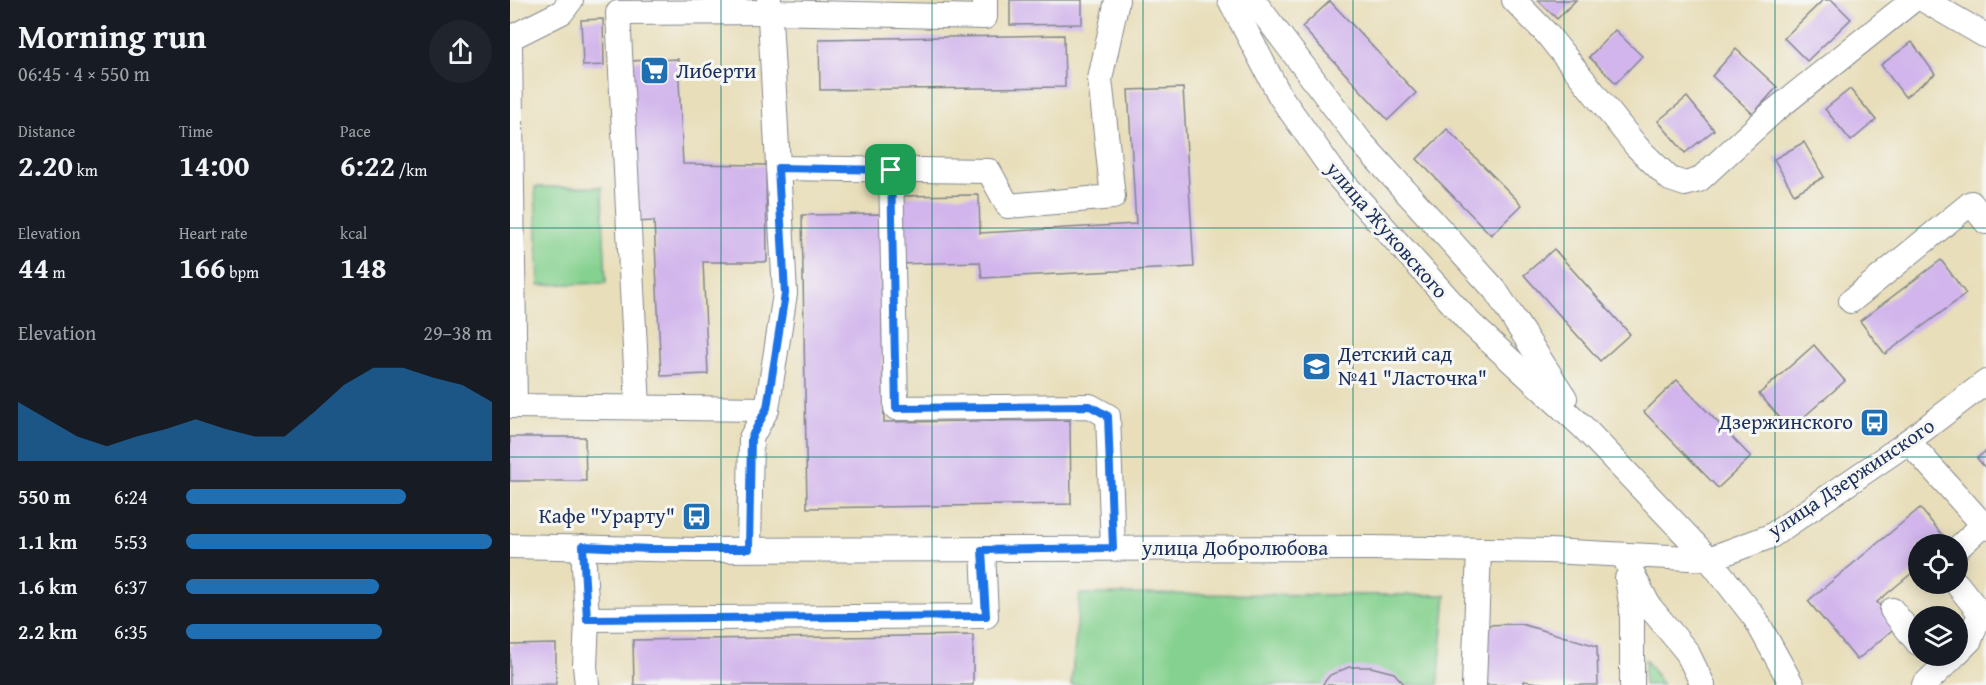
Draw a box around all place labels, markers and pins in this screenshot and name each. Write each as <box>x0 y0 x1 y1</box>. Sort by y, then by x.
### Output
supermarket icon: Либерти <box>639 55 671 87</box>
place label: Либерти <box>676 55 756 86</box>
pin <box>865 144 916 195</box>
place label: Детский сад №41 "Ласточка" <box>1337 338 1487 393</box>
school or university icon: Детский сад №41 "Ласточка" <box>1301 350 1333 382</box>
place label: Дзержинского <box>1718 406 1853 437</box>
bus stop icon: Дзержинского <box>1858 406 1890 438</box>
place label: Кафе "Урарту" <box>539 500 675 531</box>
bus stop icon: Кафе "Урарту" <box>680 500 712 532</box>

